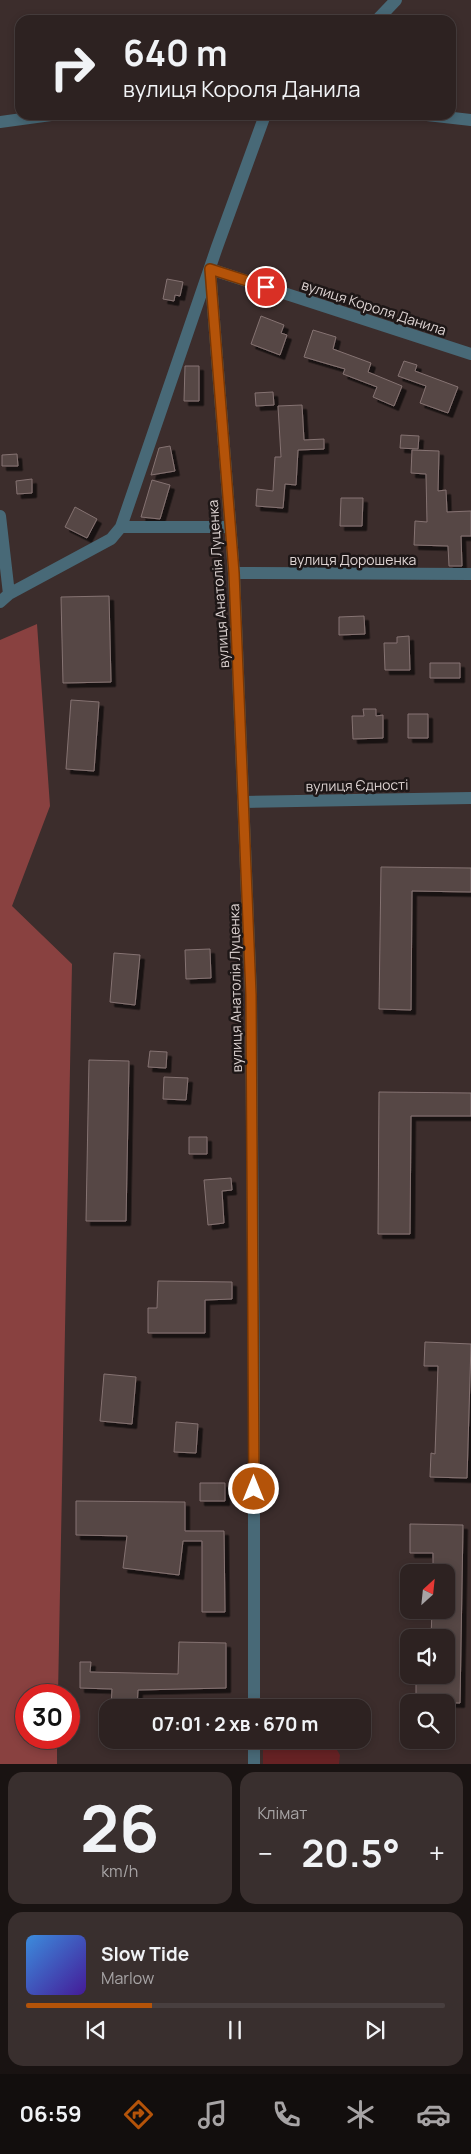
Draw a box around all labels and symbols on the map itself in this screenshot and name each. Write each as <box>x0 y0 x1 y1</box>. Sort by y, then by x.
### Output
pin <box>245 266 287 308</box>
street label: вулиця Короля Данила <box>299 275 449 339</box>
street label: вулиця Анатолія Луценка <box>203 499 233 669</box>
street label: вулиця Дорошенка <box>290 550 416 569</box>
street label: вулиця Єдності <box>305 775 409 795</box>
street label: вулиця Анатолія Луценка <box>224 903 246 1073</box>
position arrow <box>227 1462 279 1514</box>
north arrow <box>400 1564 455 1619</box>
speed limit sign: 30 <box>15 1684 80 1749</box>

